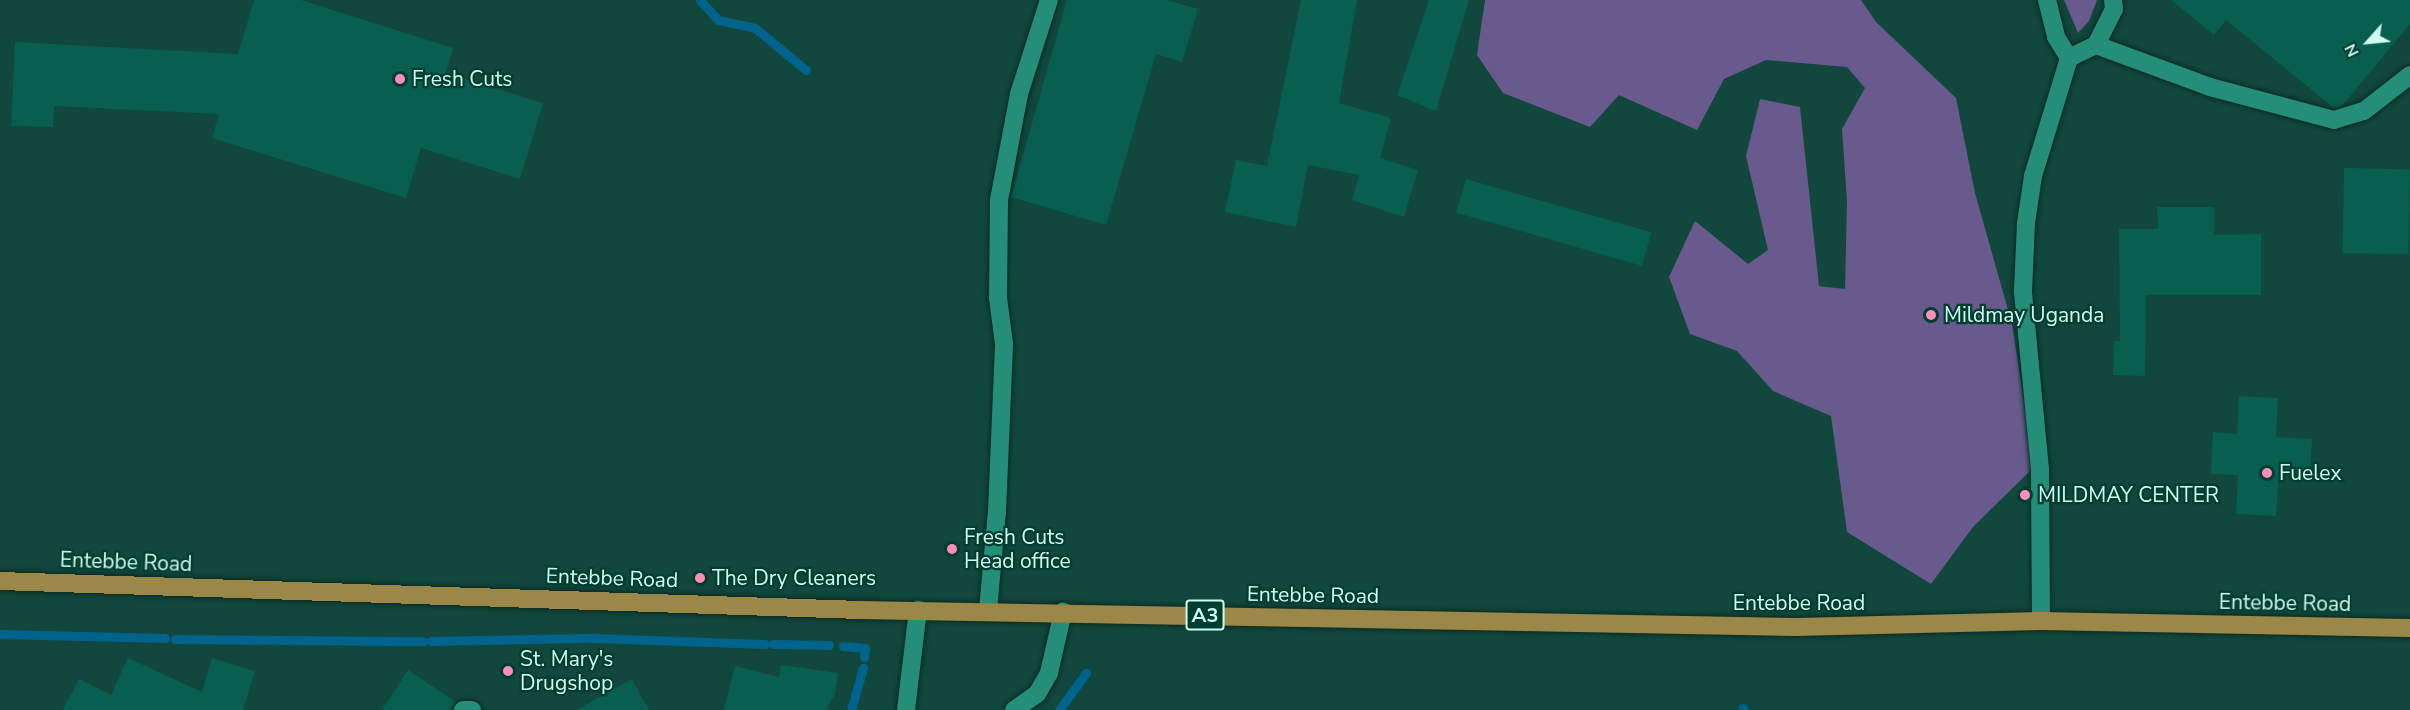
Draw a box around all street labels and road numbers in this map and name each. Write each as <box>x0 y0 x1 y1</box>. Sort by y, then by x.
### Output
street label: Entebbe Road <box>59 547 193 577</box>
street label: Entebbe Road <box>545 563 679 593</box>
street label: Entebbe Road <box>1247 581 1379 609</box>
street label: Entebbe Road <box>2219 589 2351 617</box>
street label: Entebbe Road <box>1733 590 1865 616</box>
road number: A3 <box>1186 598 1224 632</box>

